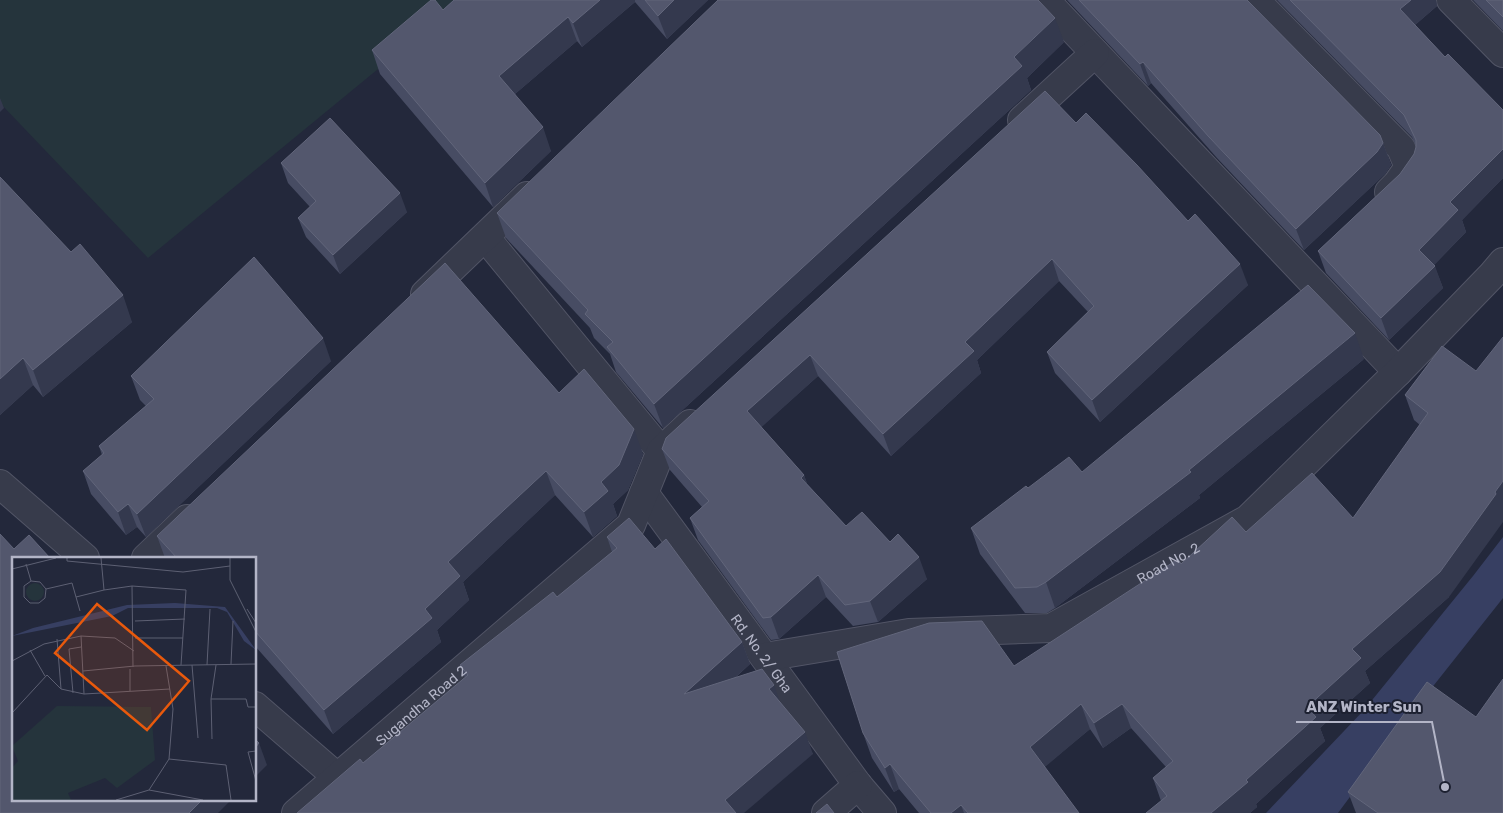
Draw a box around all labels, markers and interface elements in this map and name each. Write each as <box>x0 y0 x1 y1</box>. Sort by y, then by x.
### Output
street label: Road No. 2 <box>1134 539 1203 588</box>
inset map <box>12 557 256 800</box>
street label: Rd. No. 2/ Gha <box>727 611 796 696</box>
street label: Sugandha Road 2 <box>372 662 470 750</box>
callout: ANZ Winter Sun <box>1296 692 1432 722</box>
text: ANZ Winter Sun <box>1306 698 1422 716</box>

